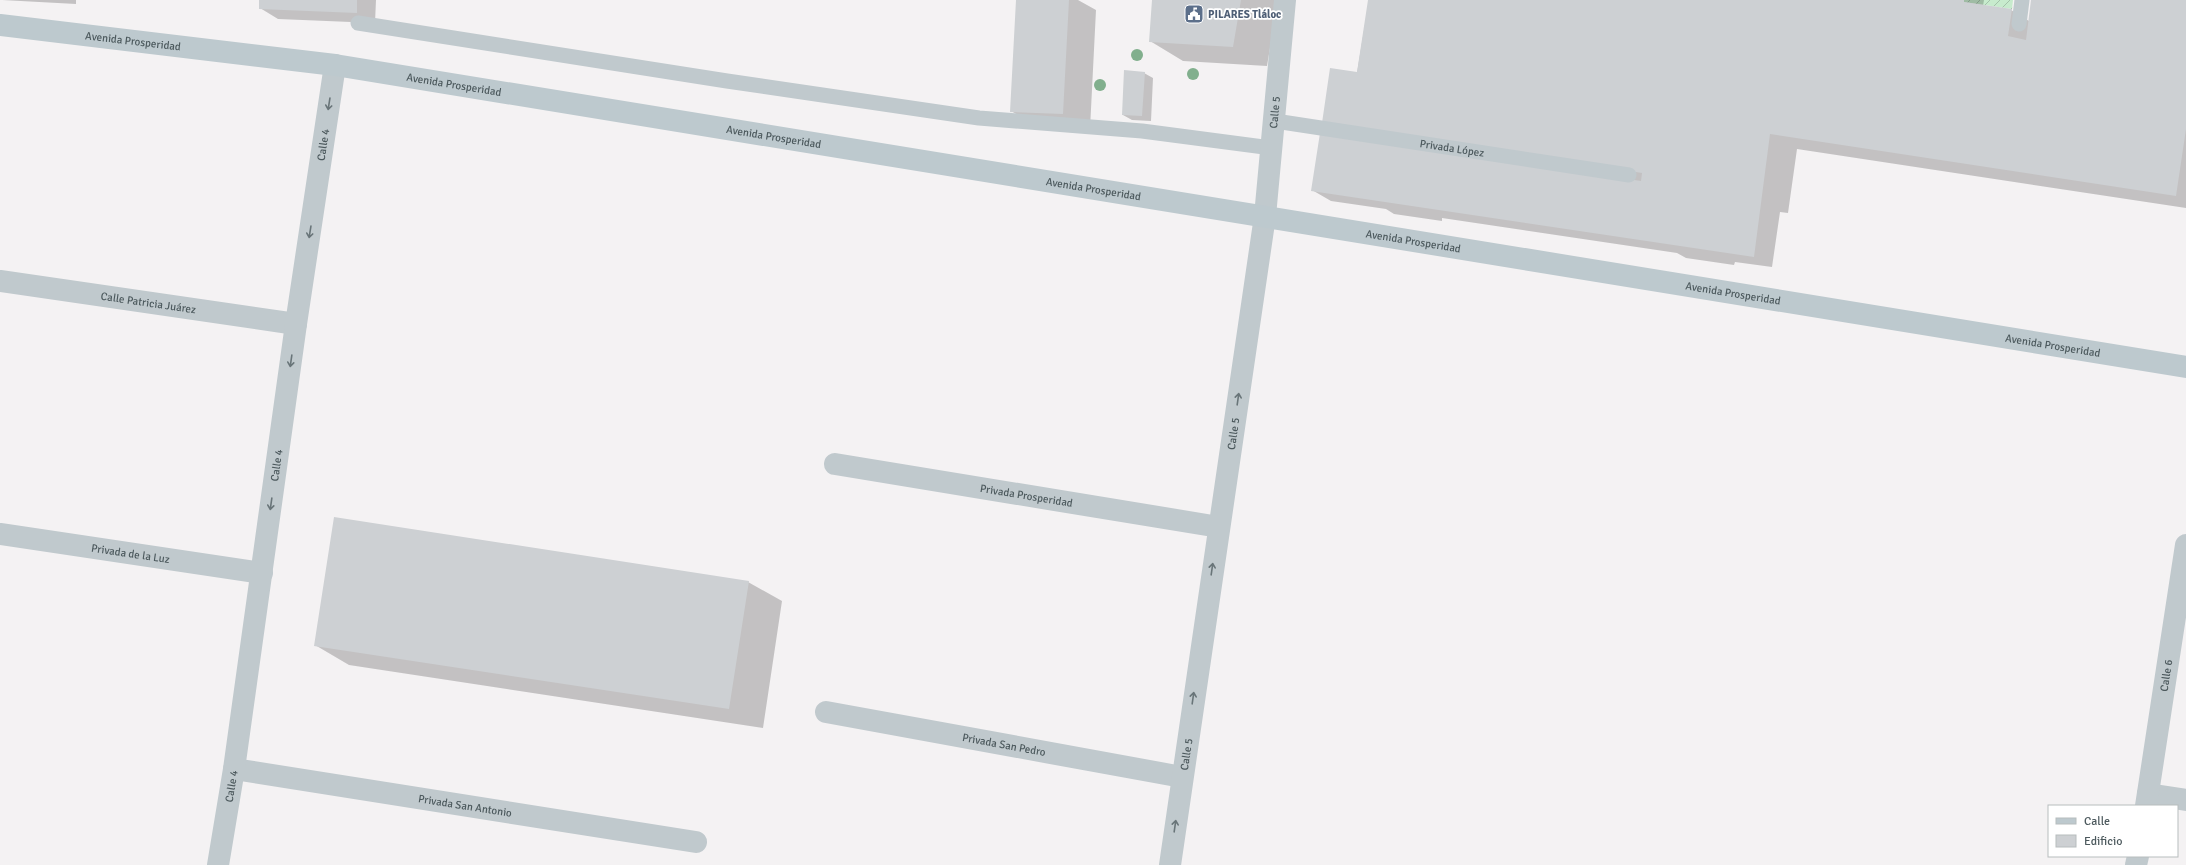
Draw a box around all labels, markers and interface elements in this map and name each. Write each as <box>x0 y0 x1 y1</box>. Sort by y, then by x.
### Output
public building icon: PILARES Tláloc <box>1183 3 1205 25</box>
place label: PILARES Tláloc <box>1208 8 1281 21</box>
street label: Avenida Prosperidad <box>85 29 182 53</box>
street label: Avenida Prosperidad <box>406 70 503 99</box>
street label: Calle 5 <box>1267 96 1283 129</box>
one-way arrow <box>325 97 333 110</box>
street label: Avenida Prosperidad <box>725 122 822 151</box>
street label: Calle 4 <box>314 128 332 162</box>
street label: Privada López <box>1419 137 1485 159</box>
street label: Avenida Prosperidad <box>1045 175 1142 203</box>
one-way arrow <box>306 225 314 238</box>
street label: Avenida Prosperidad <box>1365 227 1462 255</box>
street label: Avenida Prosperidad <box>1685 279 1782 307</box>
street label: Calle Patricia Juárez <box>100 289 197 316</box>
street label: Avenida Prosperidad <box>2004 331 2102 359</box>
one-way arrow <box>287 354 295 367</box>
one-way arrow <box>1234 393 1242 406</box>
street label: Calle 5 <box>1224 417 1242 451</box>
street label: Calle 4 <box>268 448 285 482</box>
street label: Privada Prosperidad <box>979 481 1074 509</box>
one-way arrow <box>267 497 275 510</box>
street label: Privada de la Luz <box>91 541 171 566</box>
one-way arrow <box>1208 563 1216 576</box>
street label: Calle 6 <box>2157 659 2175 692</box>
one-way arrow <box>1189 692 1197 705</box>
street label: Privada San Pedro <box>961 731 1047 759</box>
street label: Calle 5 <box>1177 737 1195 771</box>
street label: Calle 4 <box>222 769 240 803</box>
street label: Privada San Antonio <box>417 792 513 819</box>
legend <box>2048 805 2178 857</box>
text: Calle <box>2084 814 2110 829</box>
one-way arrow <box>1171 820 1179 833</box>
text: Edificio <box>2084 834 2122 849</box>

